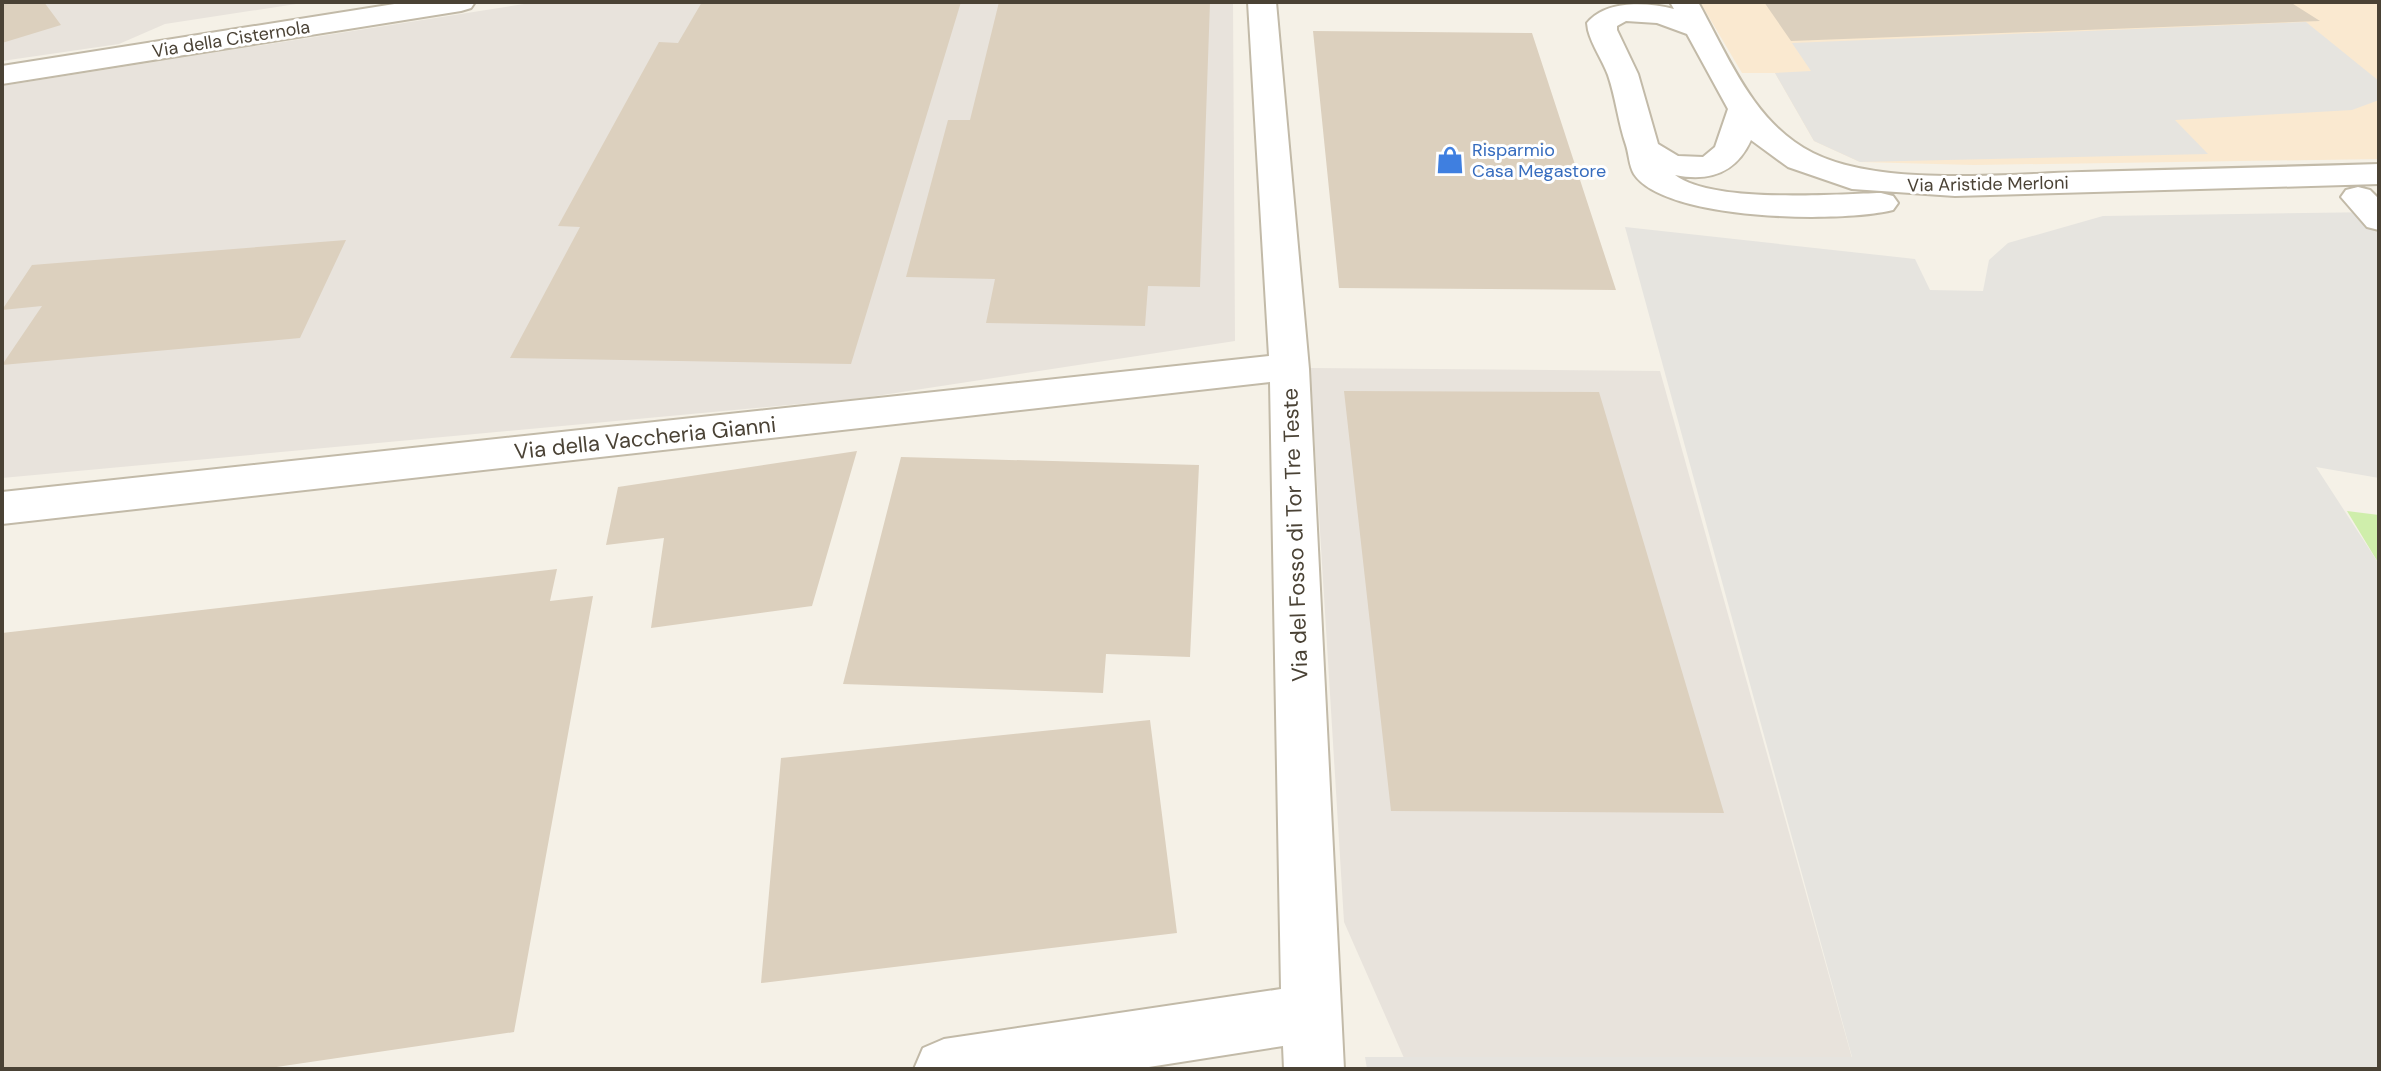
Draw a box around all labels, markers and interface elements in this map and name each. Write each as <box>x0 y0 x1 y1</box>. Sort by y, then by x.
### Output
street label: Via della Cisternola <box>150 15 312 63</box>
place label: Risparmio Casa Megastore <box>1472 138 1606 183</box>
shop icon: Risparmio Casa Megastore <box>1435 145 1465 175</box>
street label: Via Aristide Merloni <box>1907 171 2069 197</box>
street label: Via del Fosso di Tor Tre Teste <box>1275 388 1315 682</box>
street label: Via della Vaccheria Gianni <box>513 410 777 466</box>

